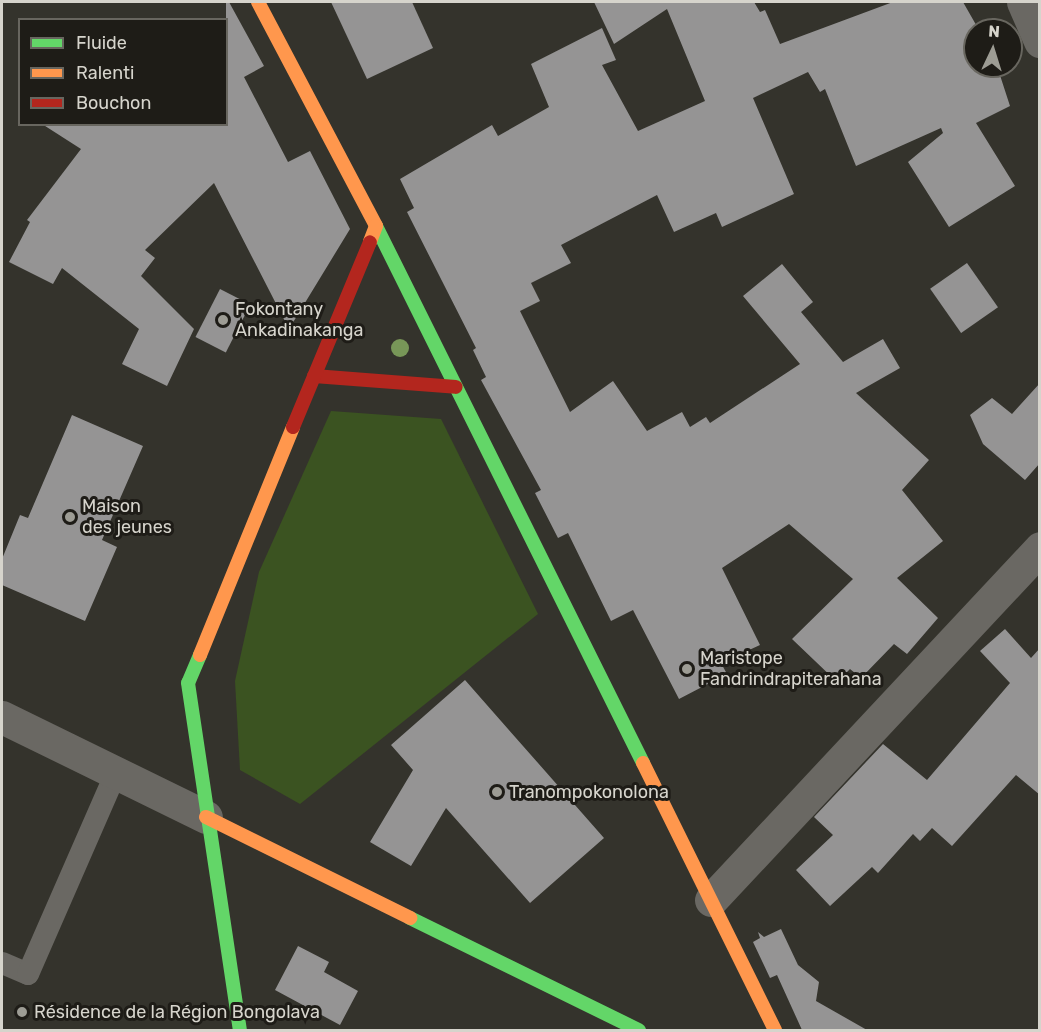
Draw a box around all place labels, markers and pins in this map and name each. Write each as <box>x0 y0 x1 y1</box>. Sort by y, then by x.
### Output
place label: Fokontany Ankadinakanga <box>235 299 364 342</box>
marker: Fokontany Ankadinakanga <box>216 313 230 327</box>
place label: Maison des jeunes <box>82 496 172 538</box>
marker: Maison des jeunes <box>63 510 77 524</box>
place label: Maristope Fandrindrapiterahana <box>700 648 882 690</box>
marker: Maristope Fandrindrapiterahana <box>678 660 696 678</box>
place label: Tranompokonolona <box>509 781 669 803</box>
marker: Tranompokonolona <box>490 785 504 799</box>
place label: Résidence de la Région Bongolava <box>34 1001 320 1023</box>
marker: Résidence de la Région Bongolava <box>15 1005 29 1019</box>

